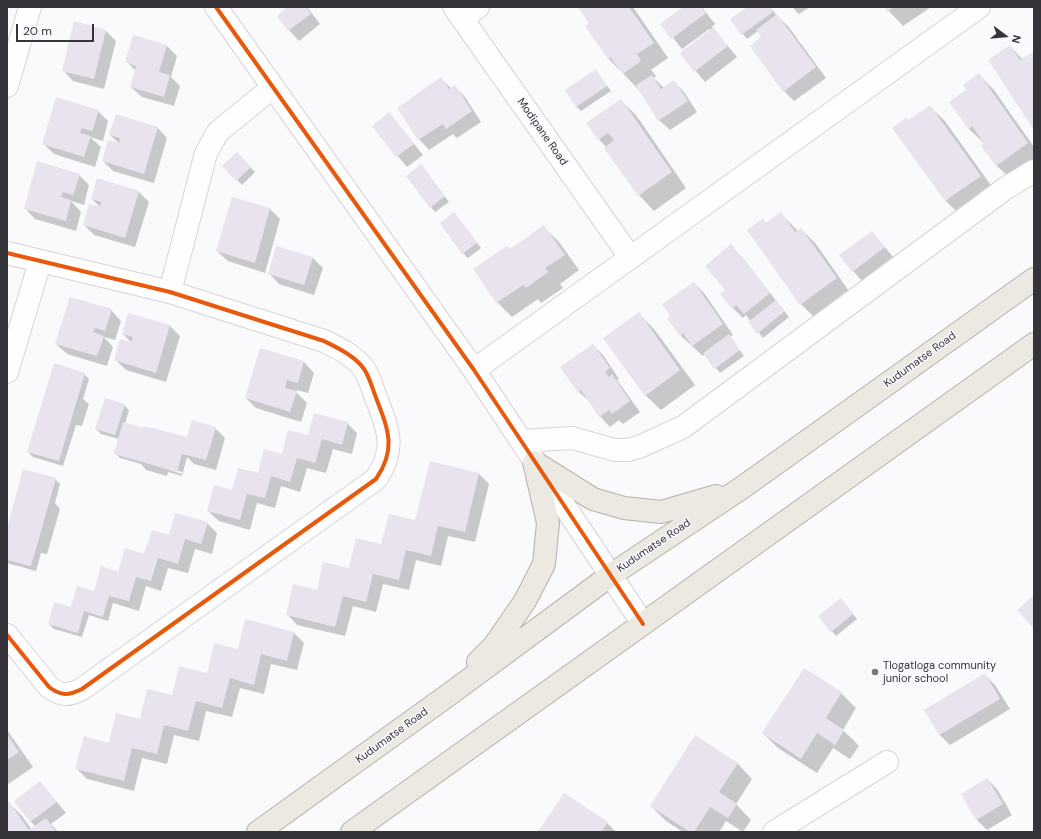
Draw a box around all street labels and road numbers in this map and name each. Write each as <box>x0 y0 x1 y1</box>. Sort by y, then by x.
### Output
street label: Modipane Road <box>514 96 570 168</box>
street label: Kudumatse Road <box>881 329 959 391</box>
street label: Kudumatse Road <box>615 516 693 576</box>
street label: Kudumatse Road <box>353 705 431 767</box>

